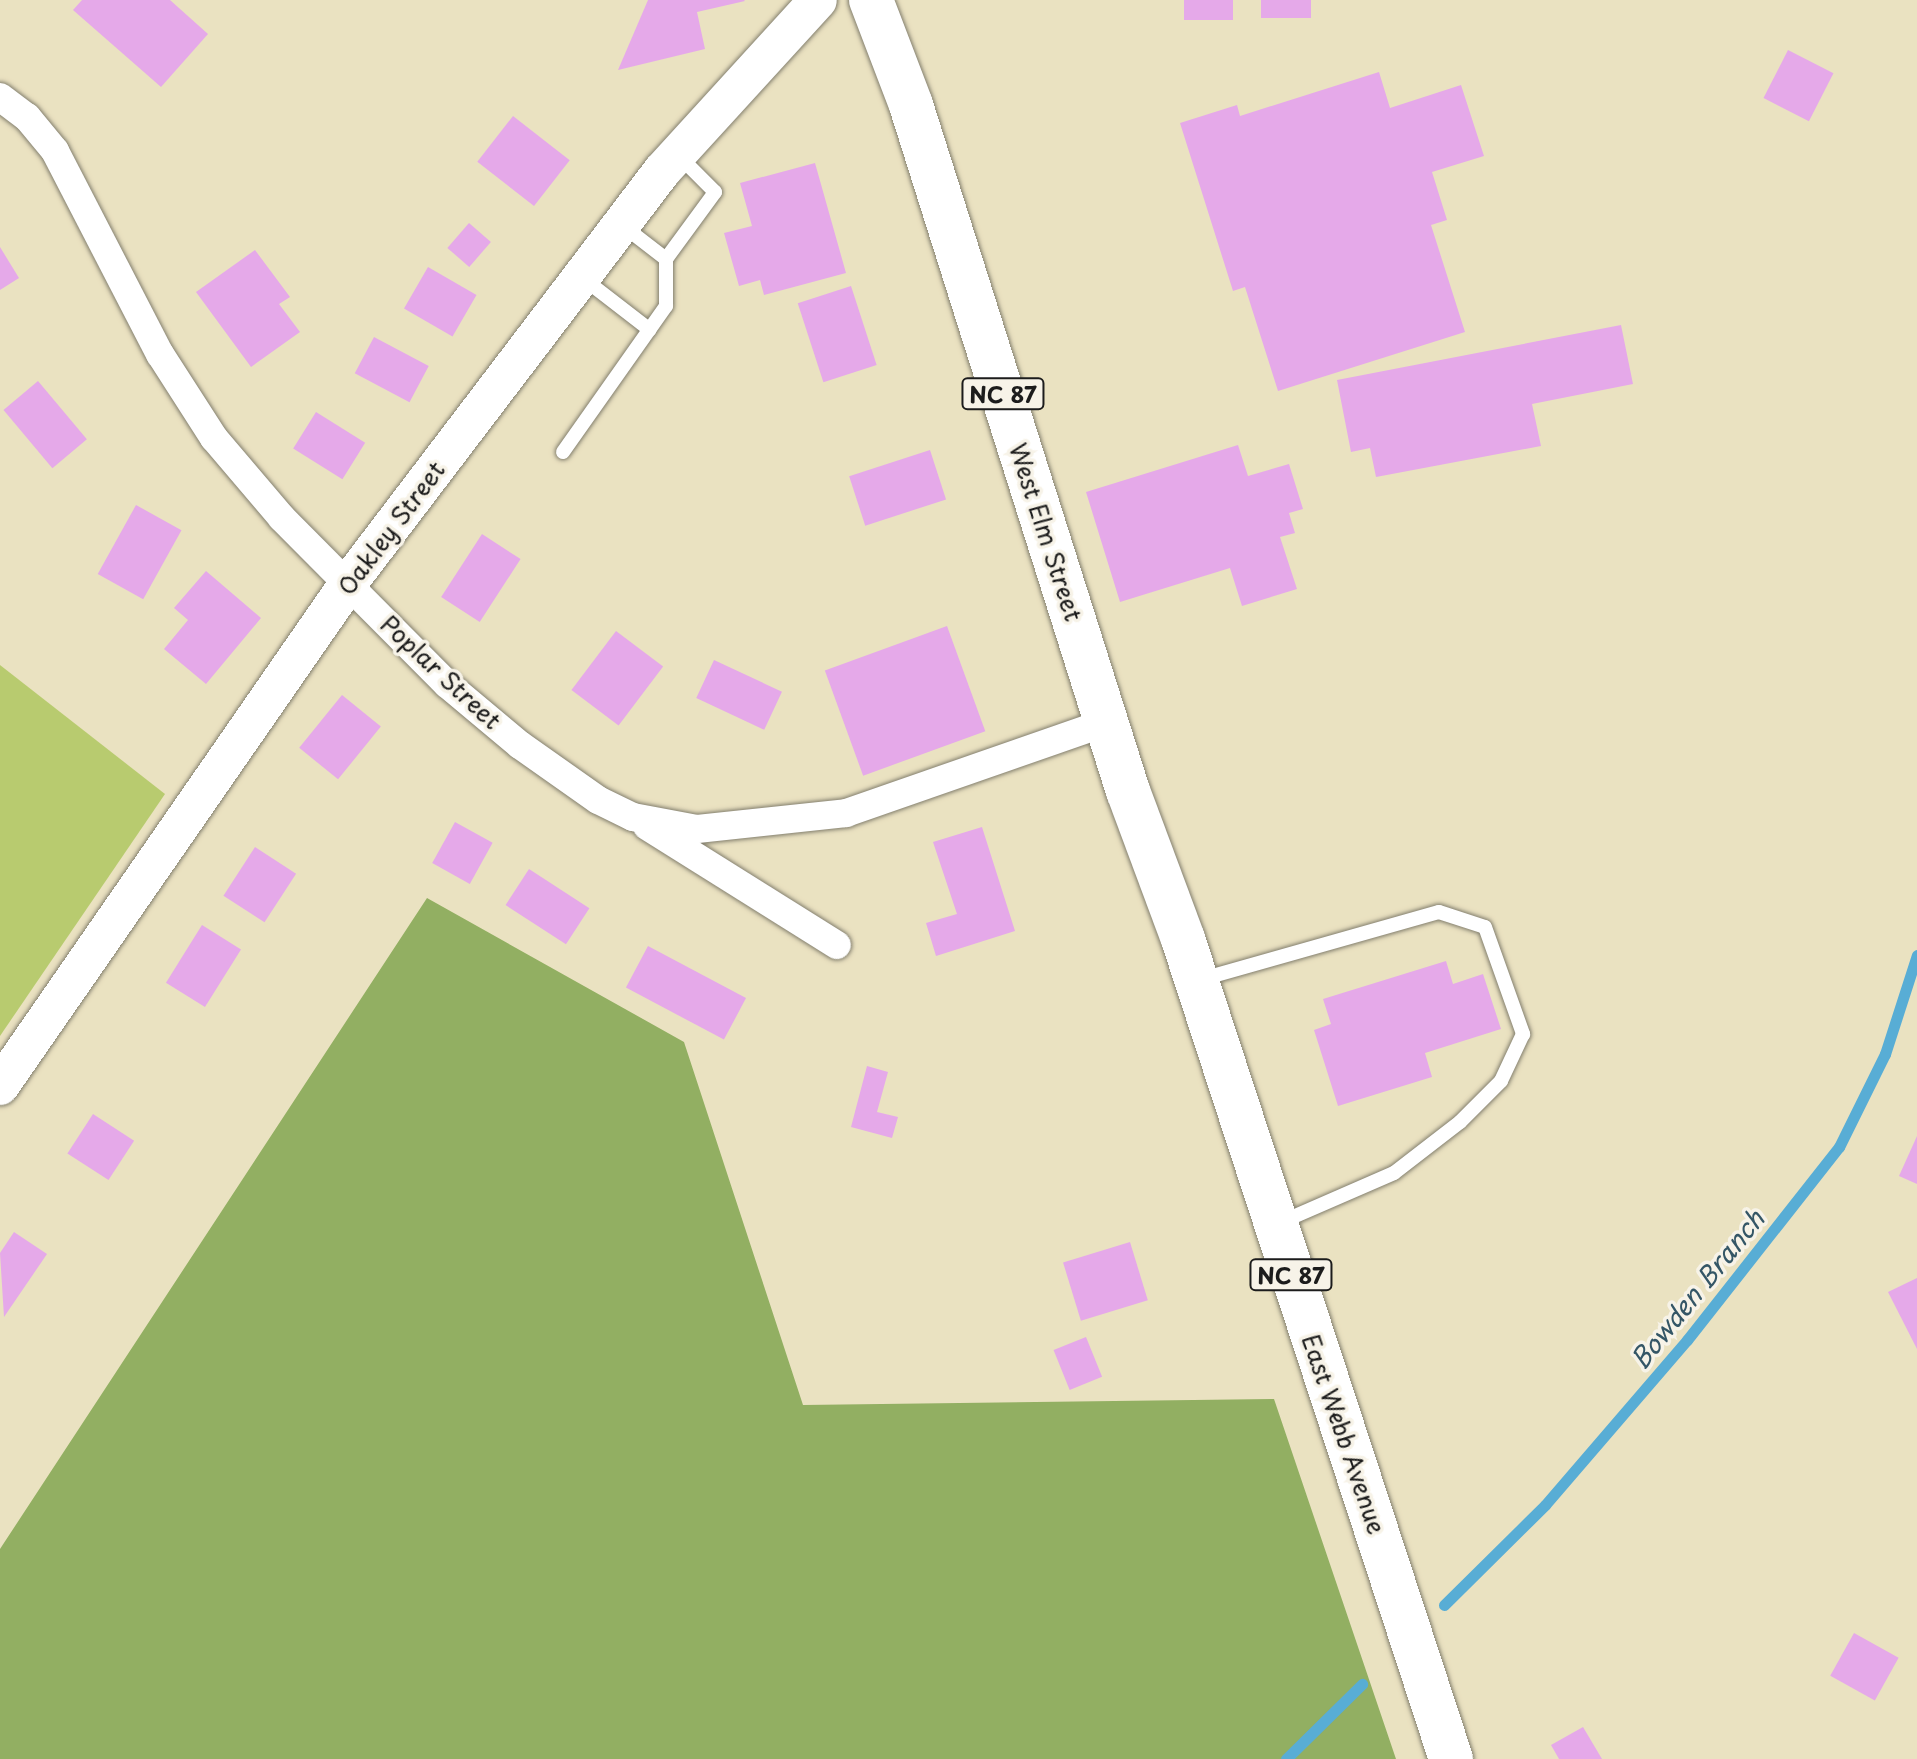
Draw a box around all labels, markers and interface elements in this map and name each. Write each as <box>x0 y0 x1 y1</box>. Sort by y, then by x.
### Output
road number: NC 87 <box>961 376 1045 412</box>
street label: West Elm Street <box>1004 439 1088 625</box>
street label: Oakley Street <box>331 455 451 601</box>
street label: Poplar Street <box>375 609 507 735</box>
water label: Bowden Branch <box>1624 1204 1770 1374</box>
road number: NC 87 <box>1249 1257 1333 1293</box>
street label: East Webb Avenue <box>1296 1330 1392 1538</box>

